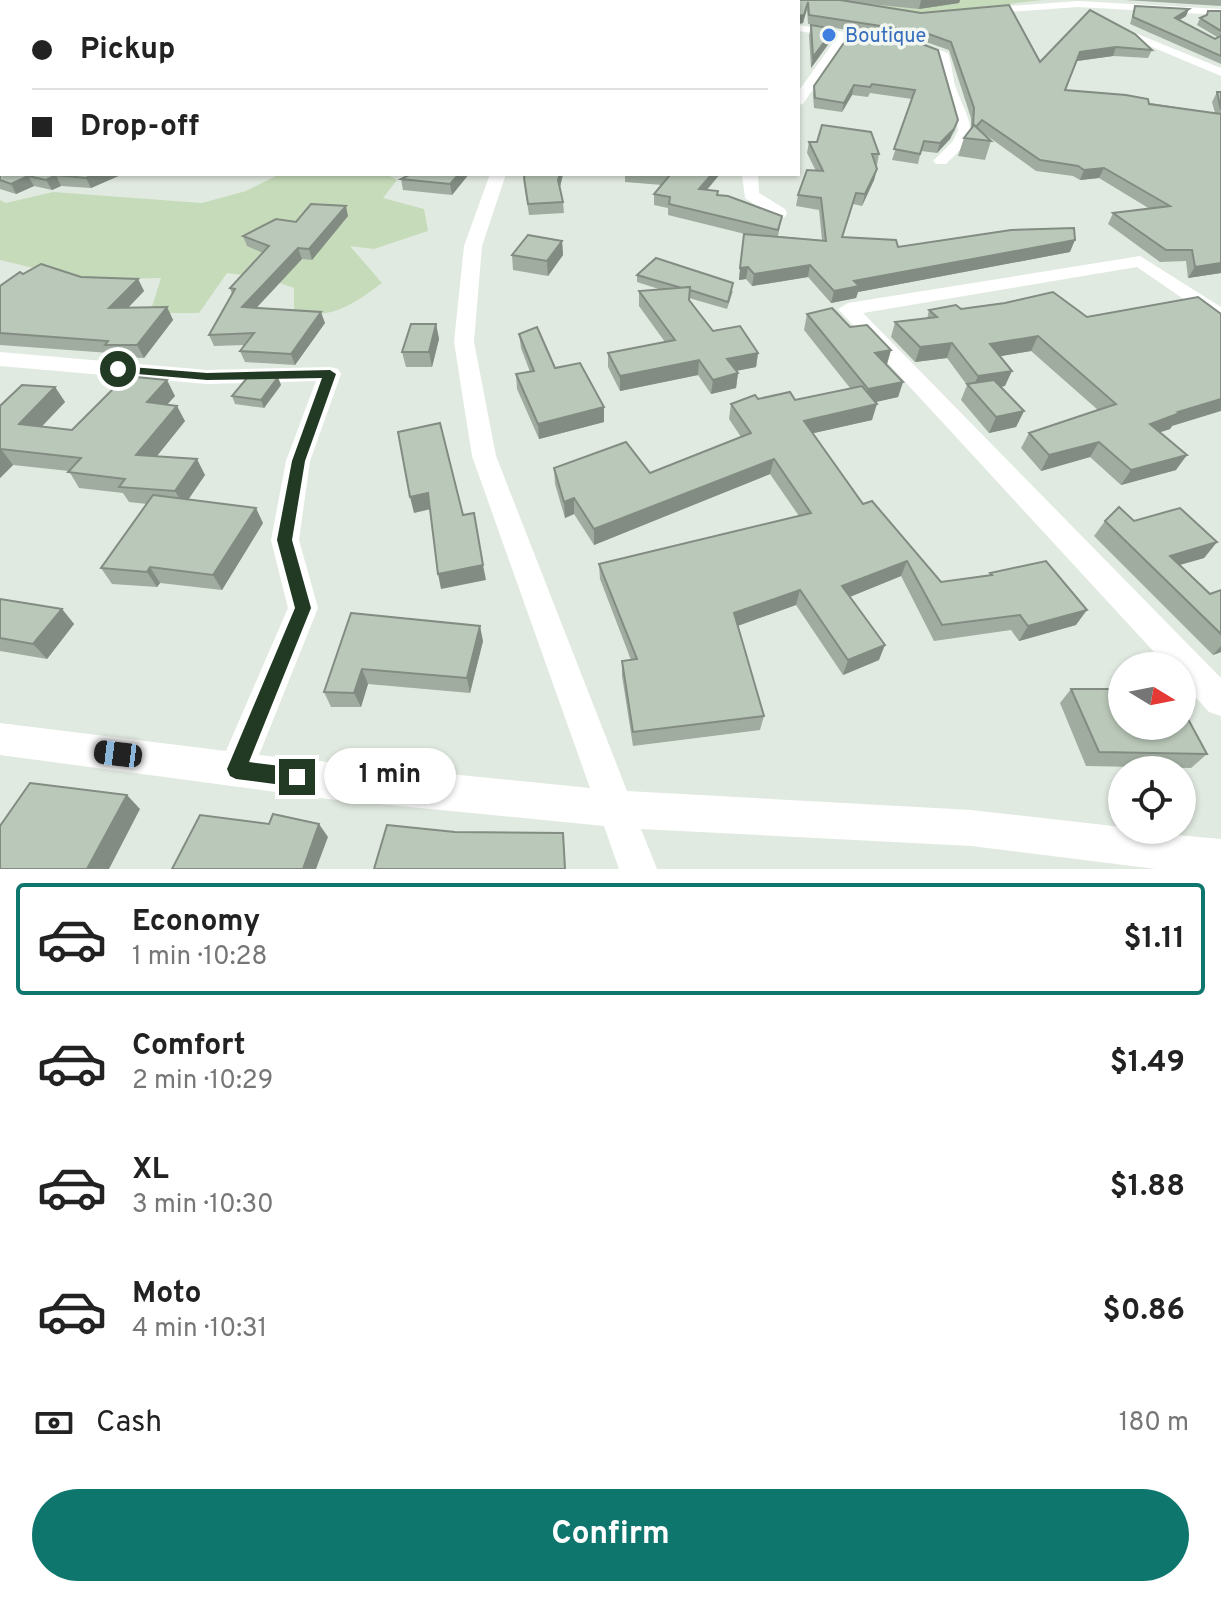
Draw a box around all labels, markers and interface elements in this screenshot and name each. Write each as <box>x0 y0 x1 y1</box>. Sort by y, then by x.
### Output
place label: Boutique <box>845 24 926 50</box>
marker: Boutique <box>820 26 838 44</box>
text: Pickup <box>80 32 175 69</box>
text: Drop-off <box>80 109 199 146</box>
route start <box>100 351 136 387</box>
north arrow <box>1108 652 1196 740</box>
map controls <box>1108 652 1196 844</box>
car <box>93 739 143 769</box>
callout: 1 min <box>325 749 457 805</box>
button: locate <box>1108 756 1196 844</box>
route end <box>279 759 315 795</box>
text: 1 min <box>359 759 421 792</box>
icon: car <box>36 903 108 975</box>
text: Economy <box>132 904 260 941</box>
text: $1.11 <box>1123 921 1185 958</box>
text: 1 min · 10:28 <box>132 941 267 974</box>
icon: car <box>36 1027 108 1099</box>
text: Comfort <box>132 1028 245 1065</box>
text: $1.49 <box>1110 1045 1185 1082</box>
text: 2 min · 10:29 <box>132 1065 273 1098</box>
icon: car <box>36 1151 108 1223</box>
text: XL <box>132 1152 169 1189</box>
text: $1.88 <box>1110 1169 1185 1206</box>
text: 3 min · 10:30 <box>132 1189 274 1222</box>
icon: car <box>36 1275 108 1347</box>
text: Moto <box>132 1276 202 1313</box>
text: $0.86 <box>1103 1293 1185 1330</box>
text: 4 min · 10:31 <box>132 1313 267 1346</box>
icon: cash <box>32 1401 76 1445</box>
text: Cash <box>96 1405 162 1442</box>
text: 180 m <box>1119 1407 1189 1440</box>
button: Confirm <box>32 1489 1189 1581</box>

